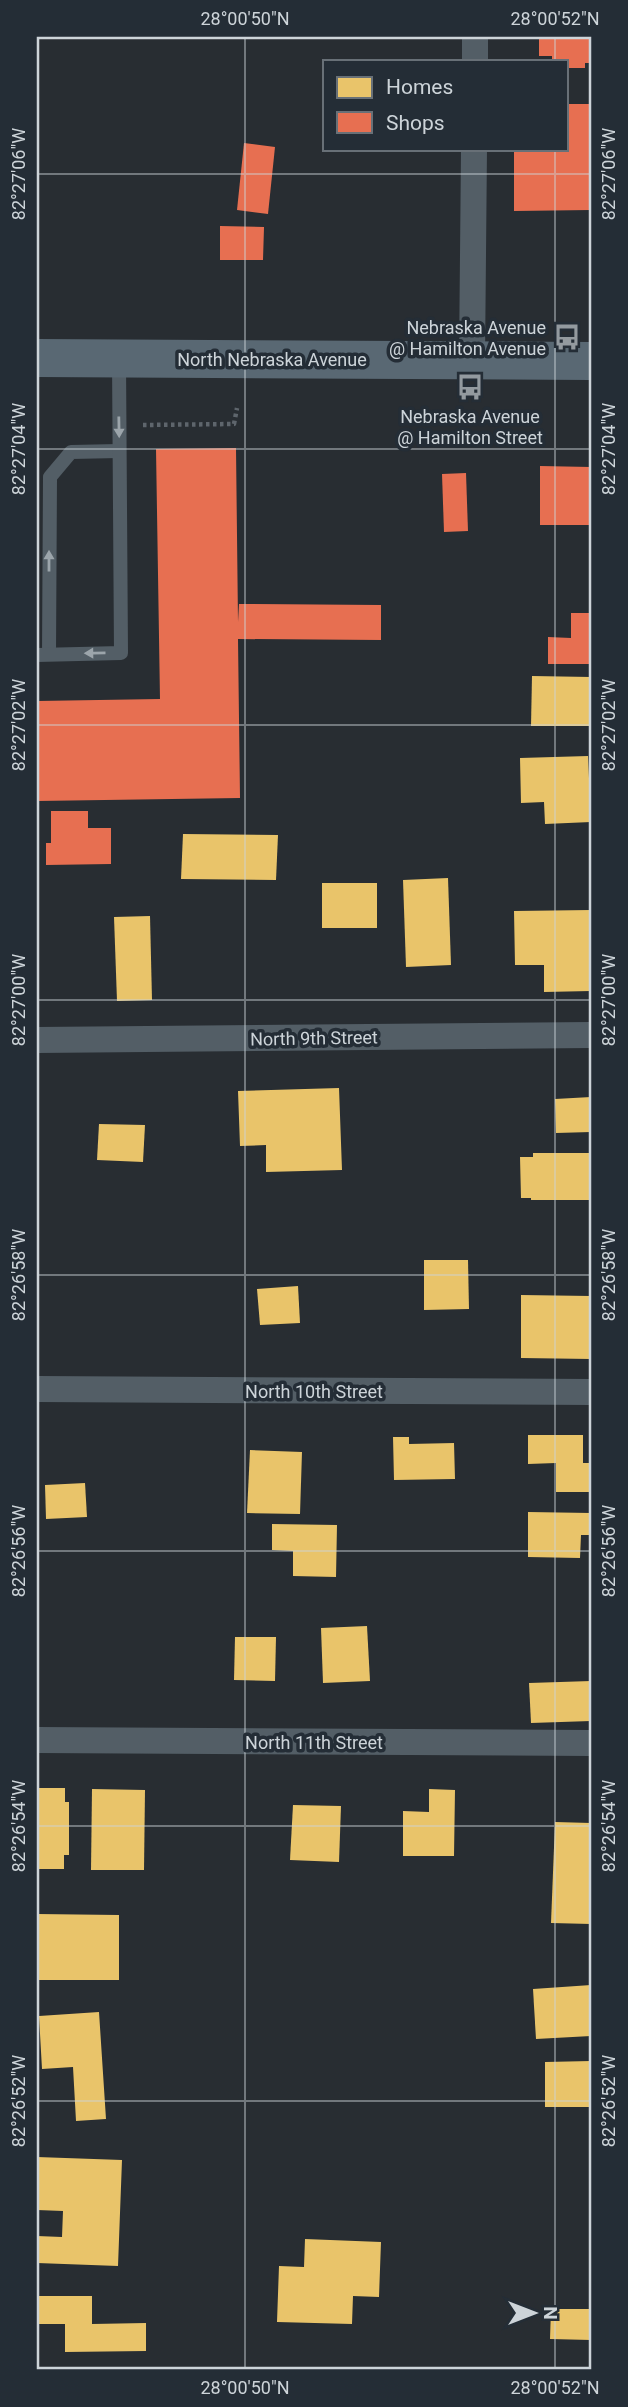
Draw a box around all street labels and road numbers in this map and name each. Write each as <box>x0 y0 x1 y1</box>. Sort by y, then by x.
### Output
street label: North Nebraska Avenue <box>177 349 367 370</box>
street label: North 9th Street <box>250 1026 378 1050</box>
street label: North 10th Street <box>245 1381 383 1402</box>
street label: North 11th Street <box>245 1732 383 1753</box>

